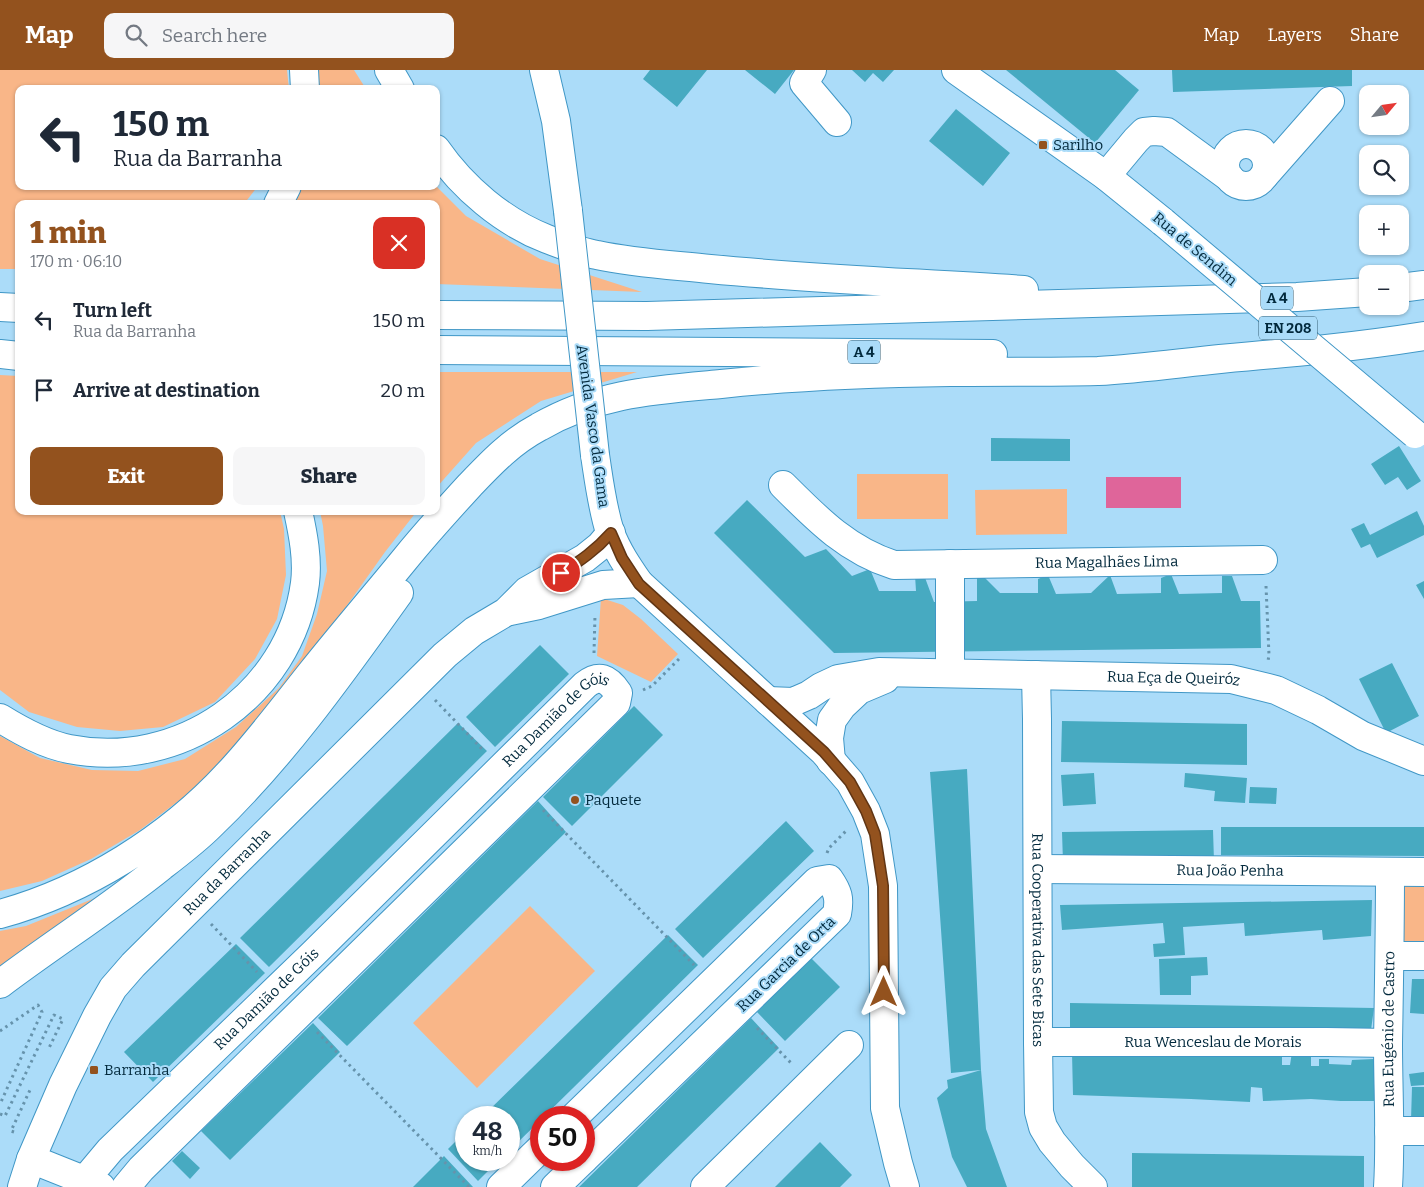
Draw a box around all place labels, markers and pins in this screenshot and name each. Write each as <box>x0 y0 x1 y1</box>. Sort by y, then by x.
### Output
place label: Sarilho <box>1053 136 1103 154</box>
marker: Sarilho <box>1037 139 1049 151</box>
pin <box>540 552 582 594</box>
place label: Paquete <box>585 791 641 809</box>
marker: Paquete <box>569 794 581 806</box>
place label: Barranha <box>104 1061 169 1079</box>
marker: Barranha <box>88 1064 100 1076</box>

